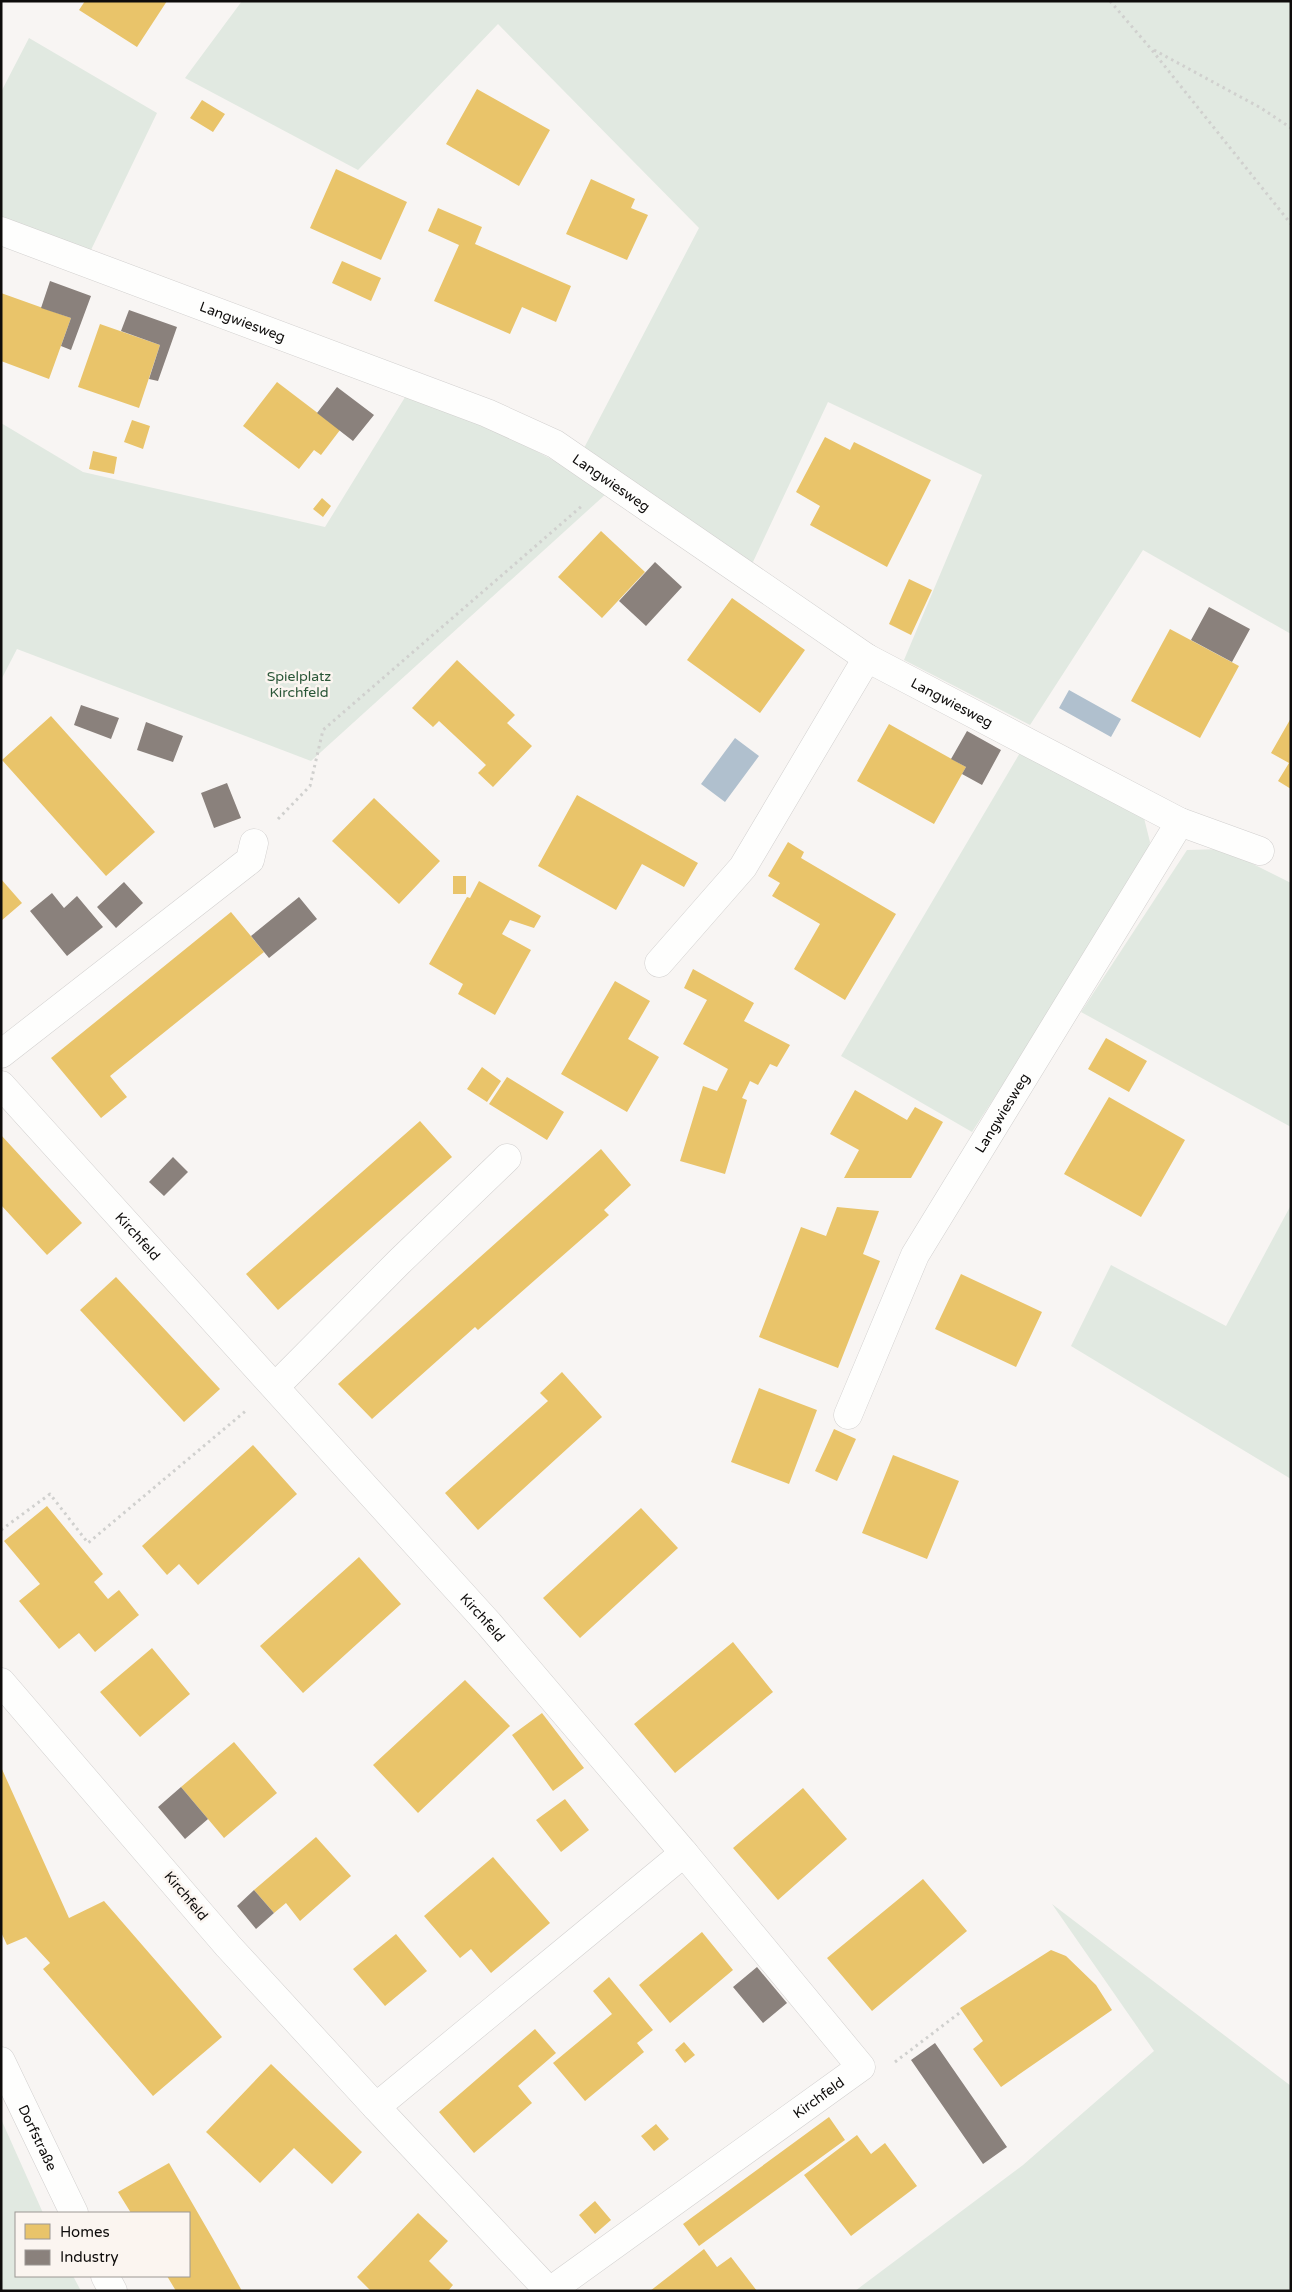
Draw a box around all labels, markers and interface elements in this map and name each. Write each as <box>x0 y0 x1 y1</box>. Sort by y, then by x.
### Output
street label: Langwiesweg <box>197 298 288 345</box>
street label: Langwiesweg <box>569 450 653 515</box>
park label: Spielplatz Kirchfeld <box>267 668 331 701</box>
street label: Langwiesweg <box>908 674 996 731</box>
street label: Langwiesweg <box>971 1070 1033 1156</box>
street label: Kirchfeld <box>112 1209 164 1264</box>
street label: Kirchfeld <box>457 1590 509 1645</box>
street label: Kirchfeld <box>161 1868 211 1924</box>
street label: Kirchfeld <box>790 2073 848 2122</box>
street label: Dorfstraße <box>15 2102 61 2173</box>
legend <box>15 2212 190 2277</box>
text: Homes <box>60 2223 110 2241</box>
text: Industry <box>60 2248 119 2266</box>

